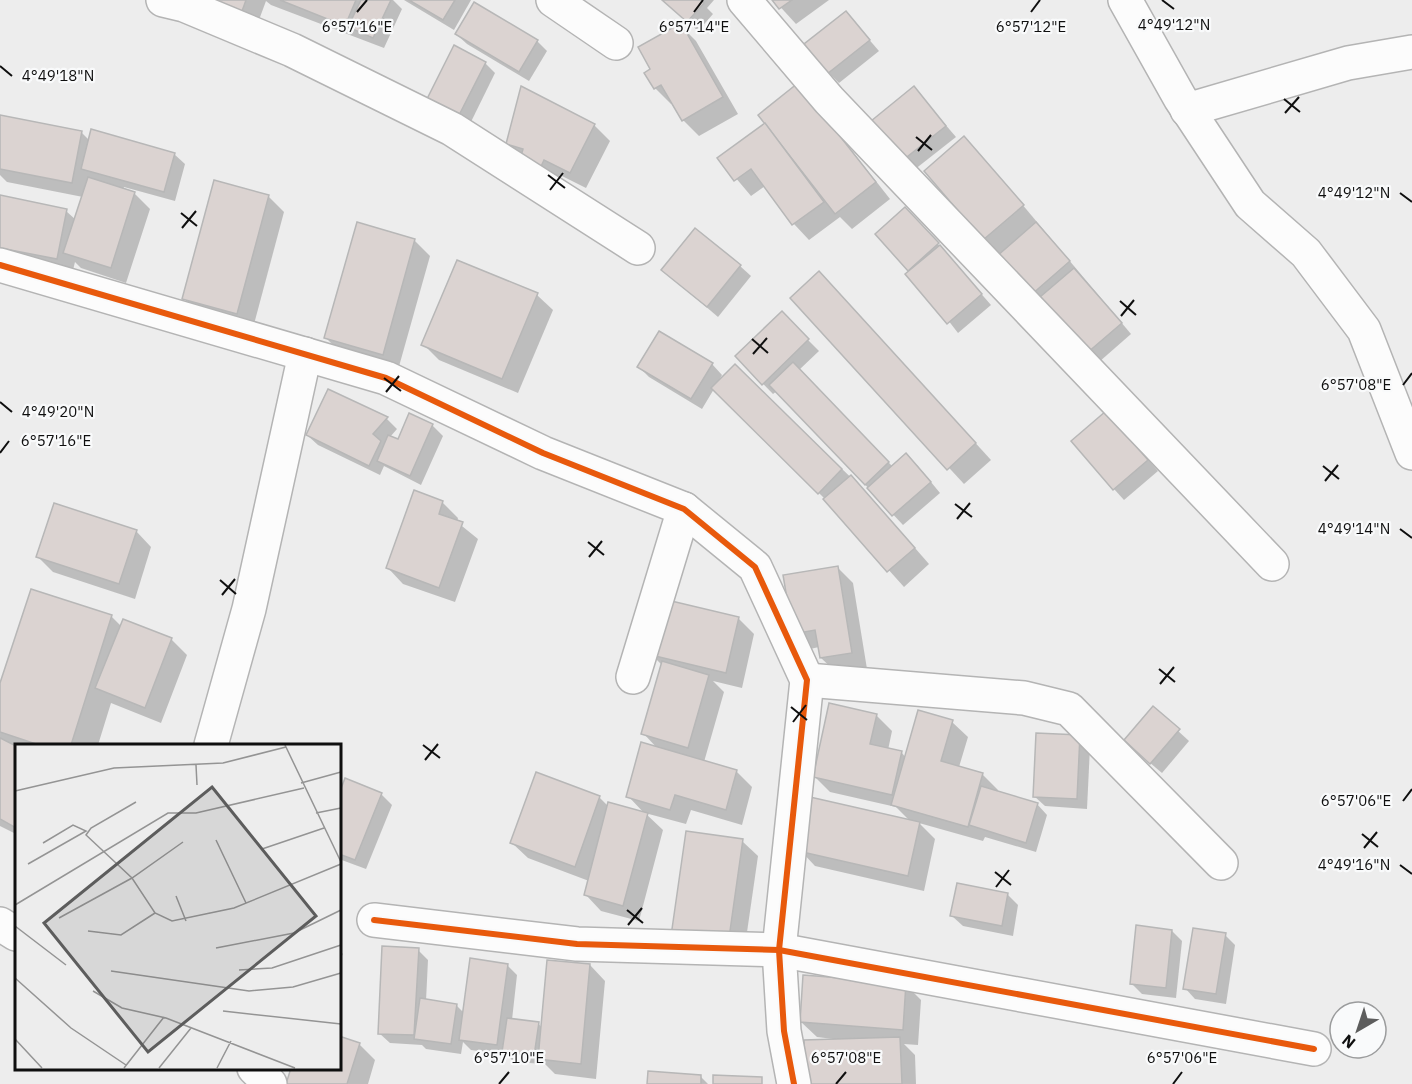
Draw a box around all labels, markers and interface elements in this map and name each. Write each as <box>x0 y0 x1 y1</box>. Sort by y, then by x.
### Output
text: 4°49'12"N <box>1138 15 1210 34</box>
text: 6°57'16"E <box>322 17 392 36</box>
text: 6°57'14"E <box>659 17 729 36</box>
text: 6°57'12"E <box>996 17 1066 36</box>
text: 4°49'18"N <box>22 66 94 85</box>
text: 4°49'12"N <box>1318 183 1390 202</box>
text: 6°57'08"E <box>1321 375 1391 394</box>
text: 4°49'20"N <box>22 402 94 421</box>
text: 6°57'16"E <box>21 431 91 450</box>
text: 4°49'14"N <box>1318 519 1390 538</box>
inset map <box>15 744 340 1069</box>
text: 6°57'06"E <box>1321 791 1391 810</box>
text: 4°49'16"N <box>1318 855 1390 874</box>
north arrow <box>1328 1000 1388 1060</box>
text: N <box>1338 1030 1359 1053</box>
text: 6°57'10"E <box>474 1048 544 1067</box>
text: 6°57'08"E <box>811 1048 881 1067</box>
text: 6°57'06"E <box>1147 1048 1217 1067</box>

